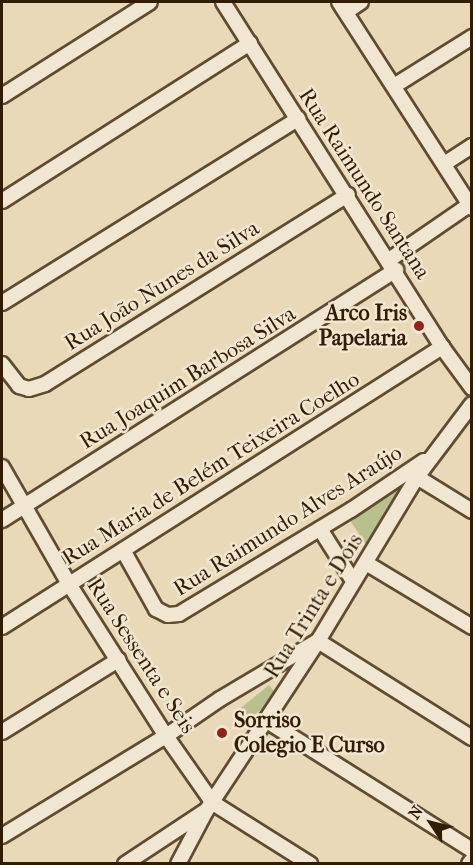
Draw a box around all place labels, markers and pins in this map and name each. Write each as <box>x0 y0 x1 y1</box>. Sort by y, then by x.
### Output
place label: Arco Iris Papelaria <box>319 300 407 352</box>
marker: Arco Iris Papelaria <box>412 319 426 333</box>
place label: Sorriso Colegio E Curso <box>234 707 385 758</box>
marker: Sorriso Colegio E Curso <box>215 726 229 740</box>

